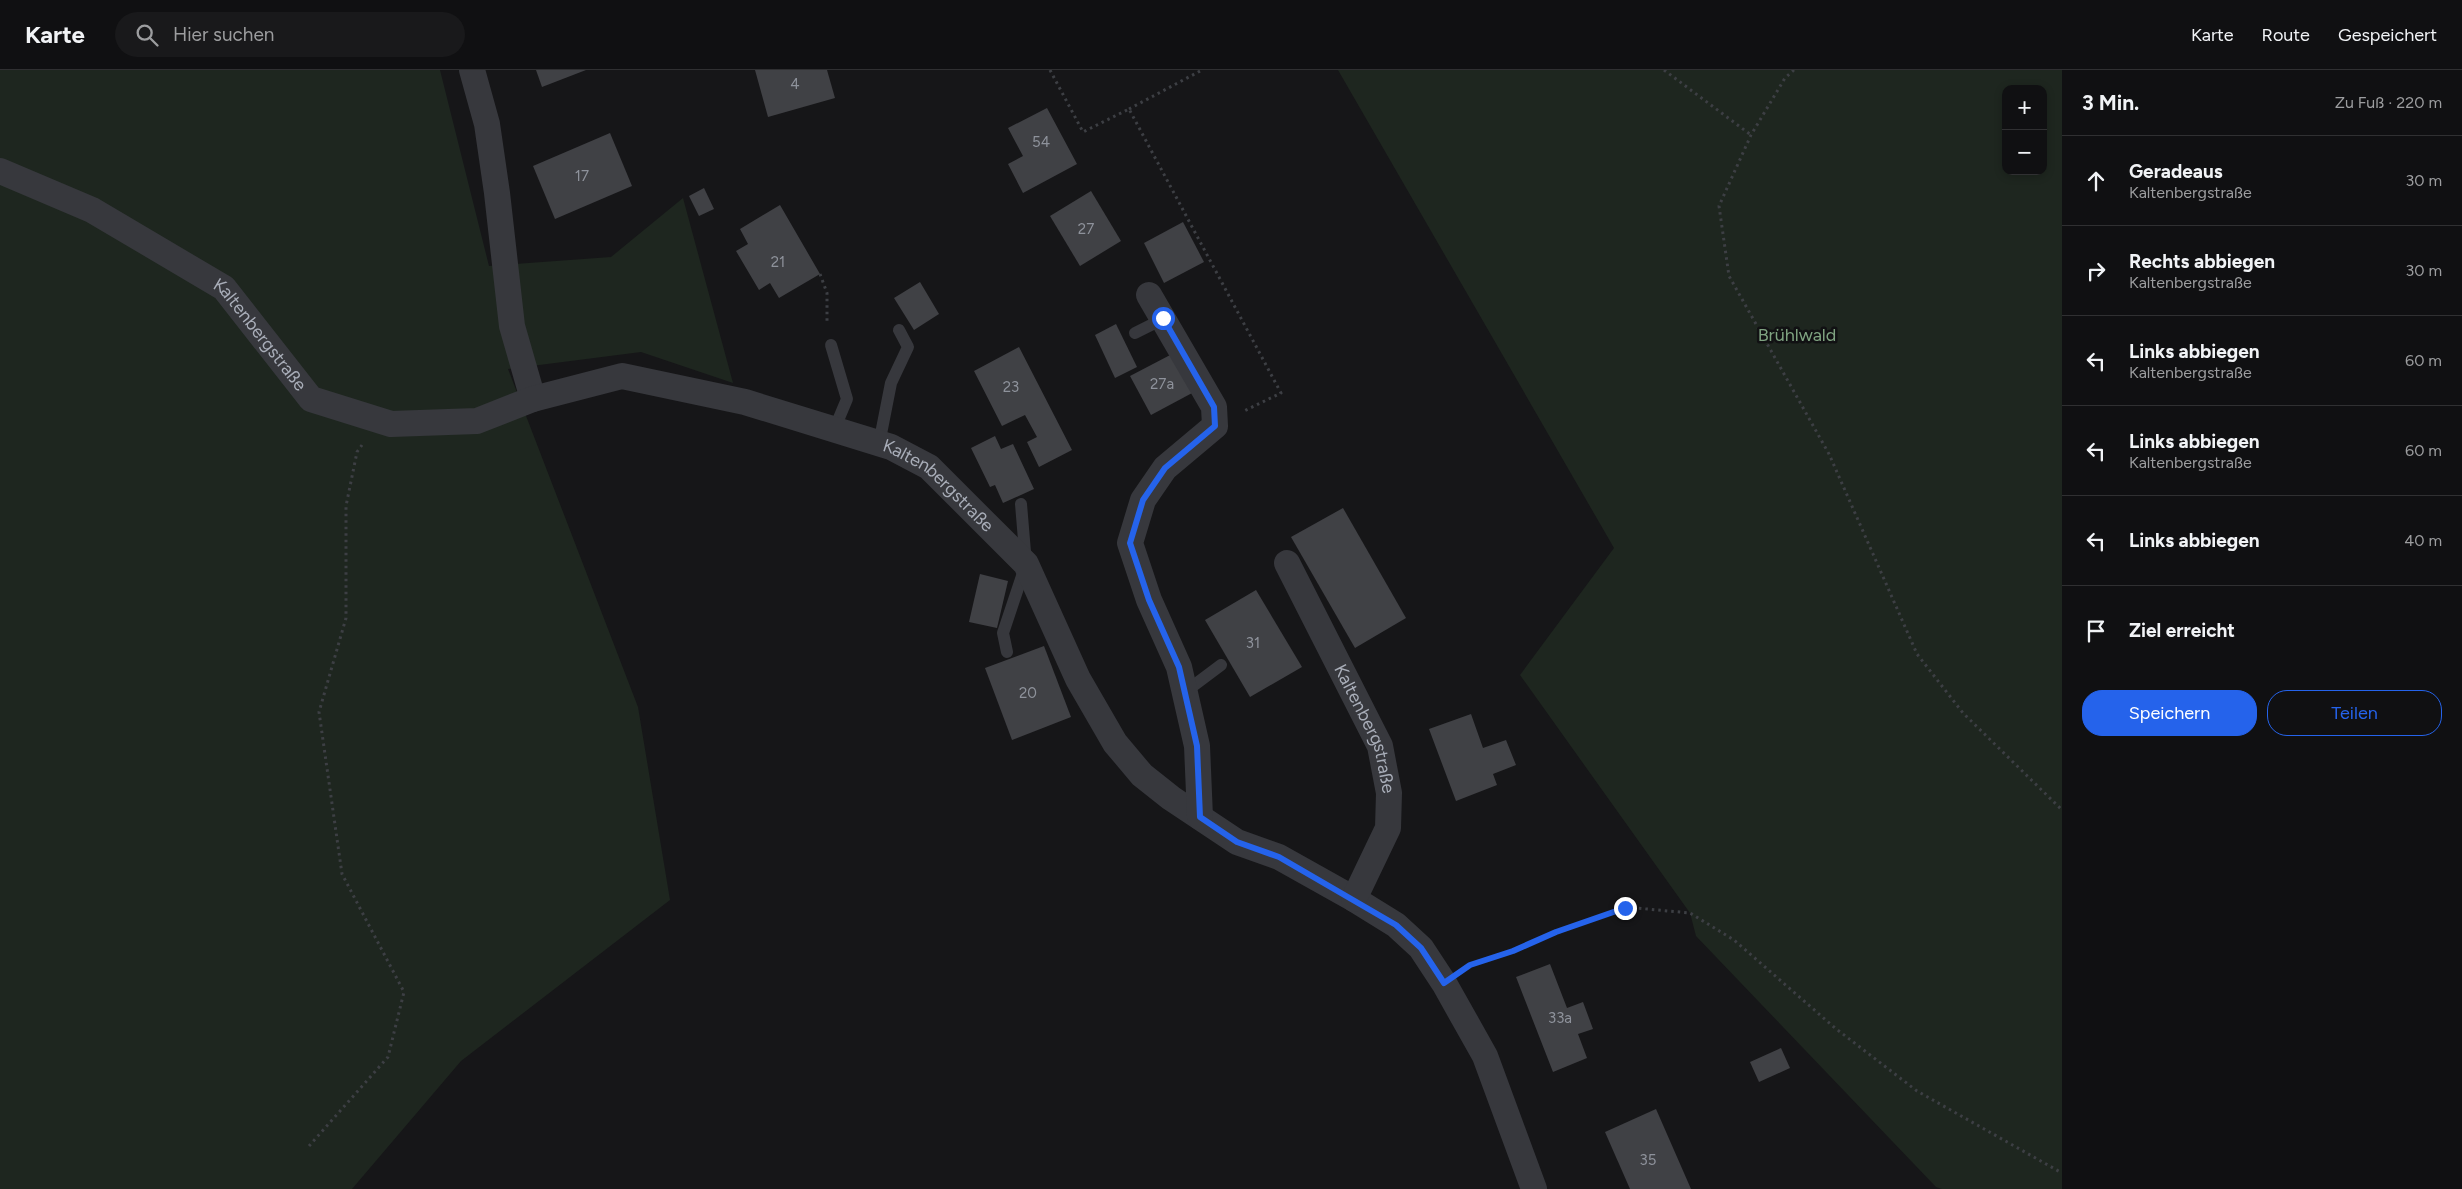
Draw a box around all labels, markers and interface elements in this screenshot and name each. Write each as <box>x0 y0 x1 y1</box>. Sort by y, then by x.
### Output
search box <box>115 12 465 57</box>
text: Karte <box>25 20 85 49</box>
icon: search <box>133 21 161 49</box>
text: Hier suchen <box>173 23 274 46</box>
text: Karte <box>2191 24 2234 46</box>
text: Route <box>2262 24 2310 46</box>
text: Gespeichert <box>2338 24 2437 46</box>
house number: 4 <box>790 75 800 93</box>
map controls <box>2002 85 2047 175</box>
button: + <box>2002 85 2047 130</box>
text: 3 Min. <box>2082 90 2139 115</box>
text: Zu Fuß · 220 m <box>2335 93 2442 112</box>
button: − <box>2002 130 2047 175</box>
house number: 54 <box>1032 133 1050 151</box>
text: Geradeaus <box>2129 160 2223 183</box>
house number: 17 <box>575 167 589 185</box>
icon: ahead <box>2082 167 2110 195</box>
text: 30 m <box>2405 171 2442 190</box>
text: Kaltenbergstraße <box>2129 183 2252 202</box>
house number: 27 <box>1078 220 1094 238</box>
text: Rechts abbiegen <box>2129 250 2275 273</box>
house number: 21 <box>771 253 785 271</box>
icon: right <box>2082 257 2110 285</box>
text: 30 m <box>2405 261 2442 280</box>
street label: Kaltenbergstraße <box>210 273 312 396</box>
text: Kaltenbergstraße <box>2129 273 2252 292</box>
route start <box>1152 307 1175 330</box>
park label: Brühlwald <box>1758 324 1836 346</box>
text: Links abbiegen <box>2129 340 2260 363</box>
icon: left <box>2082 347 2110 375</box>
text: 60 m <box>2405 351 2442 370</box>
text: Kaltenbergstraße <box>2129 363 2252 382</box>
house number: 27a <box>1150 375 1174 393</box>
house number: 23 <box>1003 378 1019 396</box>
text: Links abbiegen <box>2129 430 2260 453</box>
street label: Kaltenbergstraße <box>880 434 999 537</box>
icon: left <box>2082 437 2110 465</box>
text: 60 m <box>2405 441 2442 460</box>
text: Kaltenbergstraße <box>2129 453 2252 472</box>
icon: left <box>2082 527 2110 555</box>
text: Links abbiegen <box>2129 529 2260 552</box>
text: 40 m <box>2404 531 2442 550</box>
icon: arrive <box>2082 617 2110 645</box>
text: Ziel erreicht <box>2129 619 2235 642</box>
house number: 31 <box>1246 634 1260 652</box>
street label: Kaltenbergstraße <box>1329 660 1400 795</box>
house number: 20 <box>1019 684 1037 702</box>
button: Speichern <box>2082 690 2257 736</box>
button: Teilen <box>2267 690 2442 736</box>
route end <box>1614 897 1637 920</box>
house number: 33a <box>1548 1009 1572 1027</box>
house number: 35 <box>1640 1151 1656 1169</box>

